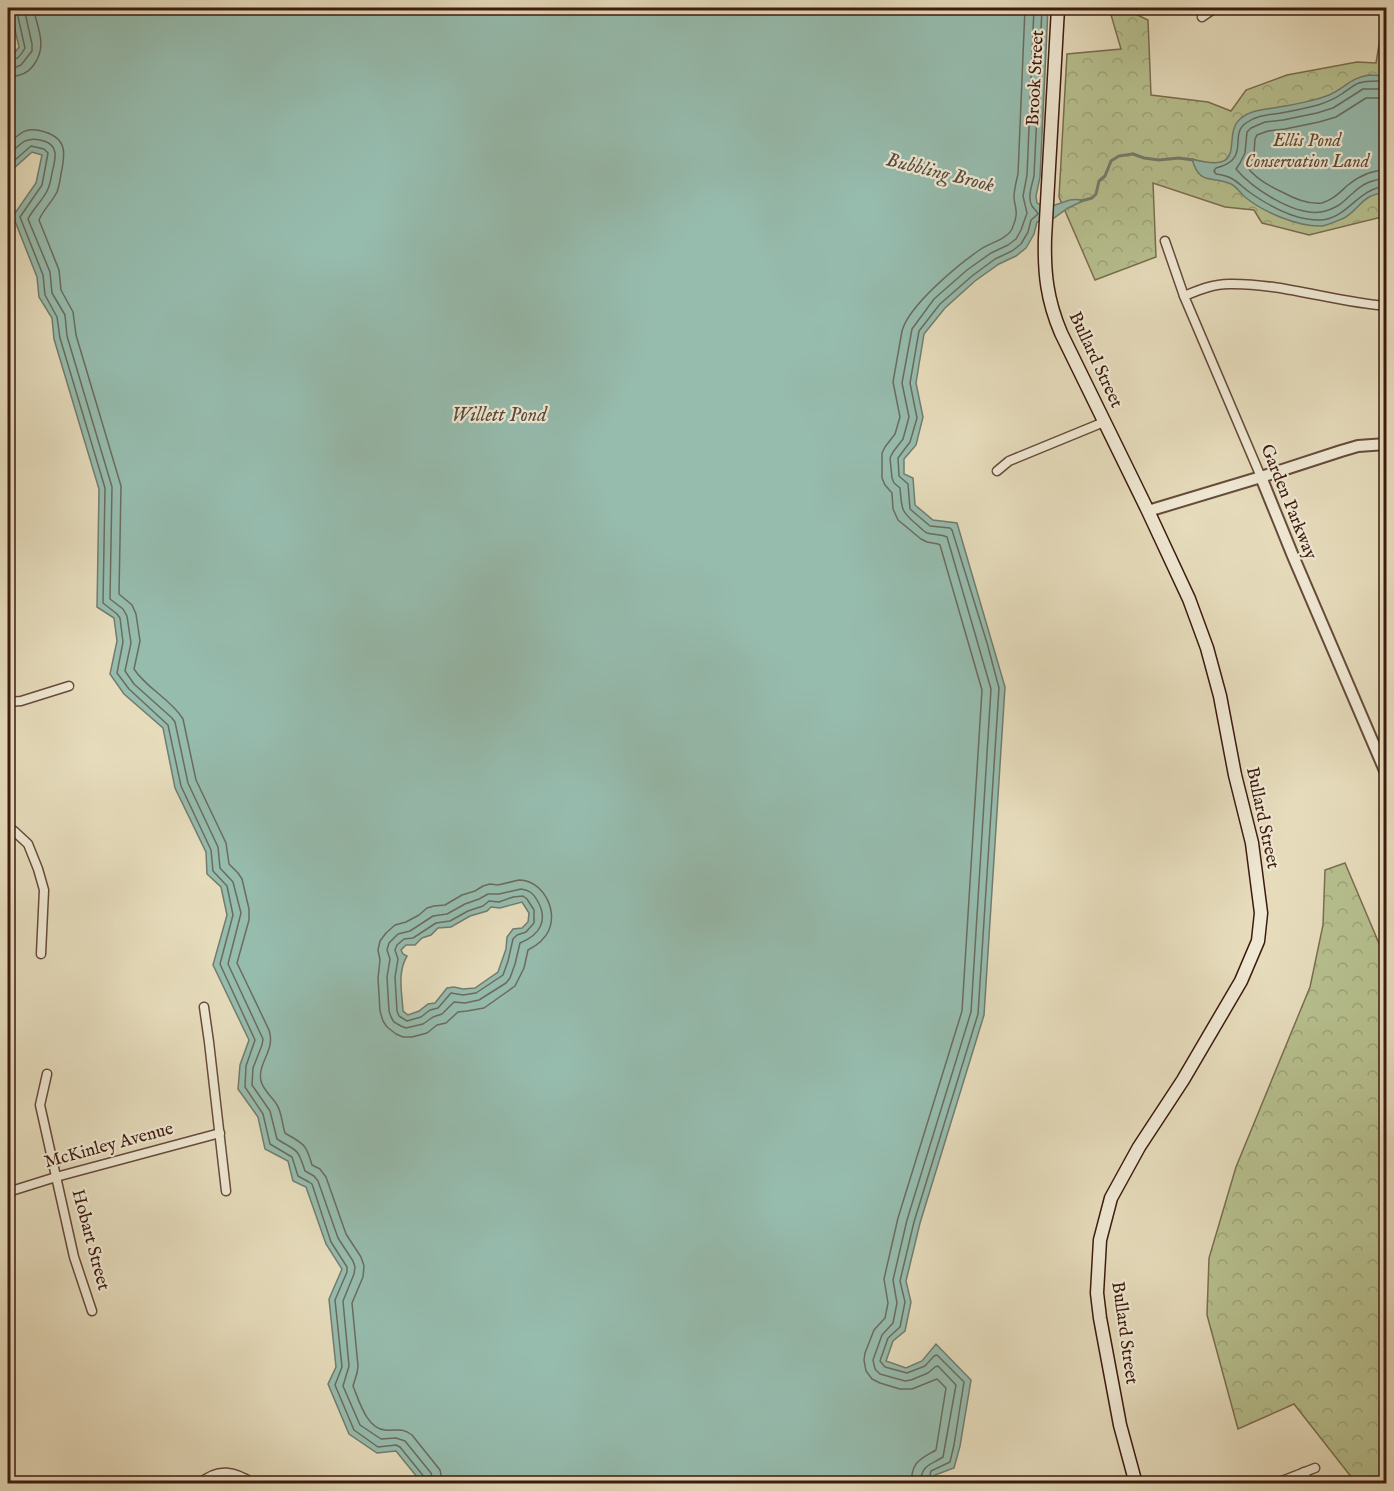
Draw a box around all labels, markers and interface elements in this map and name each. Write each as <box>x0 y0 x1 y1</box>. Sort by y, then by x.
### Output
street label: Brook Street <box>1022 29 1050 127</box>
park label: Ellis Pond Conservation Land <box>1245 130 1371 174</box>
water label: Bubbling Brook <box>883 148 997 199</box>
street label: Bullard Street <box>1063 308 1127 412</box>
water label: Willett Pond <box>451 403 548 428</box>
street label: Garden Parkway <box>1254 441 1322 563</box>
street label: Bullard Street <box>1240 765 1284 871</box>
street label: McKinley Avenue <box>42 1118 176 1174</box>
street label: Hobart Street <box>65 1187 115 1293</box>
street label: Bullard Street <box>1105 1280 1143 1386</box>

